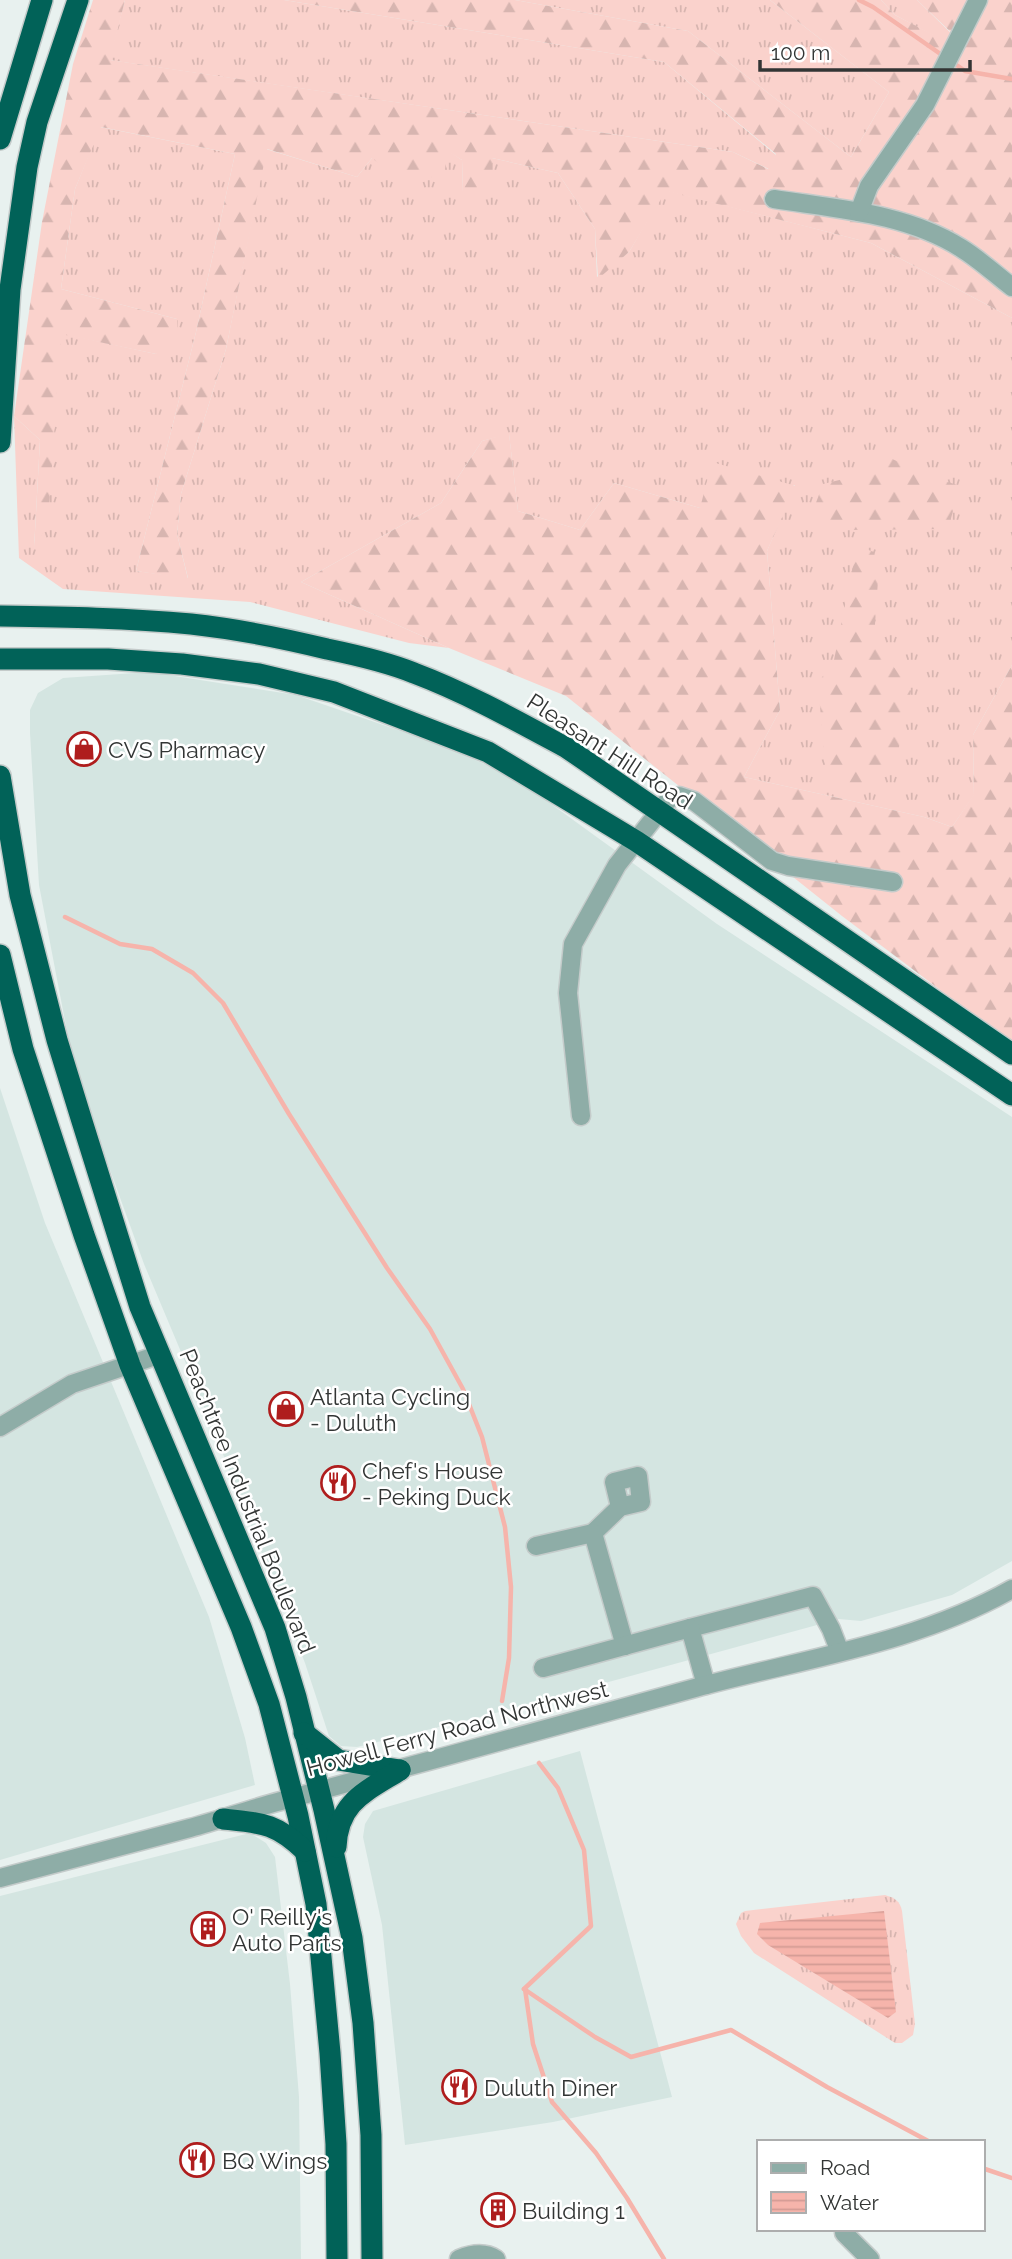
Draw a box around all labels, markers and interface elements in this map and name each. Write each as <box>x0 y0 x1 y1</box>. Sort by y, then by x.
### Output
scale bar <box>760 28 970 72</box>
text: 100 m <box>771 40 830 65</box>
street label: Pleasant Hill Road <box>522 687 698 815</box>
shop icon: CVS Pharmacy <box>65 730 103 768</box>
place label: CVS Pharmacy <box>108 736 265 763</box>
street label: Peachtree Industrial Boulevard <box>174 1345 322 1657</box>
place label: Atlanta Cycling - Duluth <box>310 1383 470 1436</box>
shop icon: Atlanta Cycling - Duluth <box>267 1390 305 1428</box>
place label: Chef's House - Peking Duck <box>362 1457 511 1510</box>
restaurant icon: Chef's House - Peking Duck <box>319 1464 357 1502</box>
street label: Howell Ferry Road Northwest <box>303 1675 611 1781</box>
place label: O' Reilly's Auto Parts <box>232 1903 342 1956</box>
building icon: O' Reilly's Auto Parts <box>189 1910 227 1948</box>
restaurant icon: Duluth Diner <box>440 2068 478 2106</box>
place label: Duluth Diner <box>484 2074 617 2101</box>
legend <box>757 2140 984 2231</box>
restaurant icon: BQ Wings <box>178 2141 216 2179</box>
place label: BQ Wings <box>222 2147 327 2174</box>
text: Road <box>820 2155 870 2180</box>
text: Water <box>820 2190 879 2215</box>
building icon: Building 1 <box>479 2191 517 2229</box>
place label: Building 1 <box>522 2197 625 2224</box>

